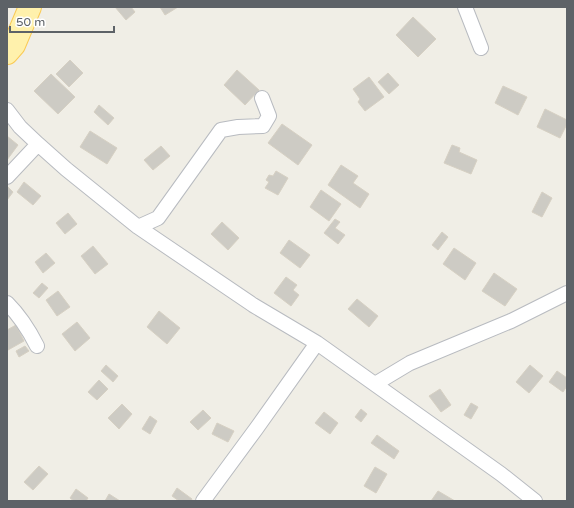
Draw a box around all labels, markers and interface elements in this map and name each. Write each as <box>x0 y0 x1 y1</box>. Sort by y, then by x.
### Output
scale bar <box>10 8 114 34</box>
text: 50 m <box>16 15 45 29</box>

